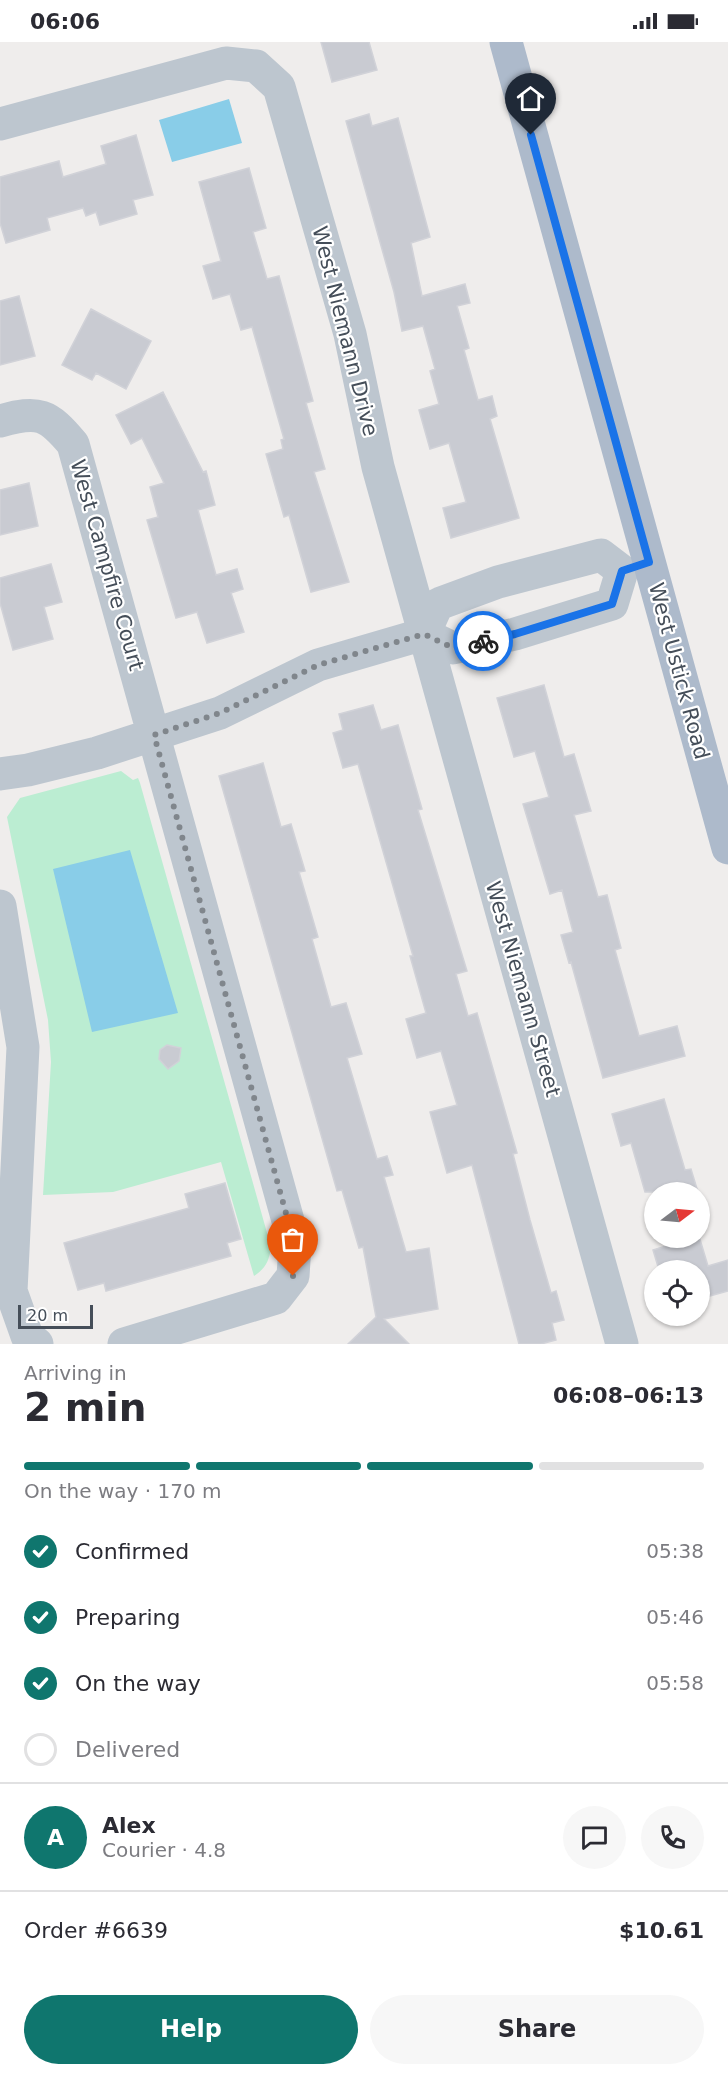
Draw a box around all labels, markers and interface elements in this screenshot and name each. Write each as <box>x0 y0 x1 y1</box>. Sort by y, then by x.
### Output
text: 06:06 <box>30 9 100 34</box>
pin <box>505 73 556 135</box>
icon: home <box>514 82 547 115</box>
street label: West Niemann Drive <box>307 224 383 438</box>
street label: West Campfire Court <box>65 457 149 673</box>
street label: West Ustick Road <box>644 580 714 762</box>
courier <box>453 611 513 671</box>
icon: bike <box>467 625 500 658</box>
street label: West Niemann Street <box>481 878 565 1100</box>
north arrow <box>644 1182 710 1248</box>
map controls <box>644 1182 710 1326</box>
pin <box>267 1214 318 1276</box>
icon: bag <box>276 1223 309 1256</box>
button: locate <box>644 1260 710 1326</box>
scale bar <box>18 1302 93 1330</box>
text: 20 m <box>27 1306 68 1325</box>
text: Arriving in <box>24 1361 127 1385</box>
text: 06:08–06:13 <box>553 1383 704 1408</box>
text: 2 min <box>24 1385 146 1430</box>
text: On the way · 170 m <box>24 1479 222 1503</box>
icon: check <box>24 1535 57 1568</box>
text: Confirmed <box>75 1539 189 1564</box>
text: 05:38 <box>646 1539 704 1563</box>
icon: check <box>24 1601 57 1634</box>
text: Preparing <box>75 1605 181 1630</box>
text: 05:46 <box>646 1605 704 1629</box>
icon: check <box>24 1667 57 1700</box>
text: On the way <box>75 1671 201 1696</box>
text: 05:58 <box>646 1671 704 1695</box>
text: Delivered <box>75 1737 180 1762</box>
button: chat <box>563 1806 626 1869</box>
button: phone <box>641 1806 704 1869</box>
text: Alex <box>102 1813 156 1838</box>
text: A <box>47 1825 64 1850</box>
text: Courier · 4.8 <box>102 1838 226 1862</box>
text: Order #6639 <box>24 1918 168 1943</box>
text: $10.61 <box>619 1918 704 1943</box>
button: Help <box>24 1995 358 2064</box>
button: Share <box>370 1995 704 2064</box>

